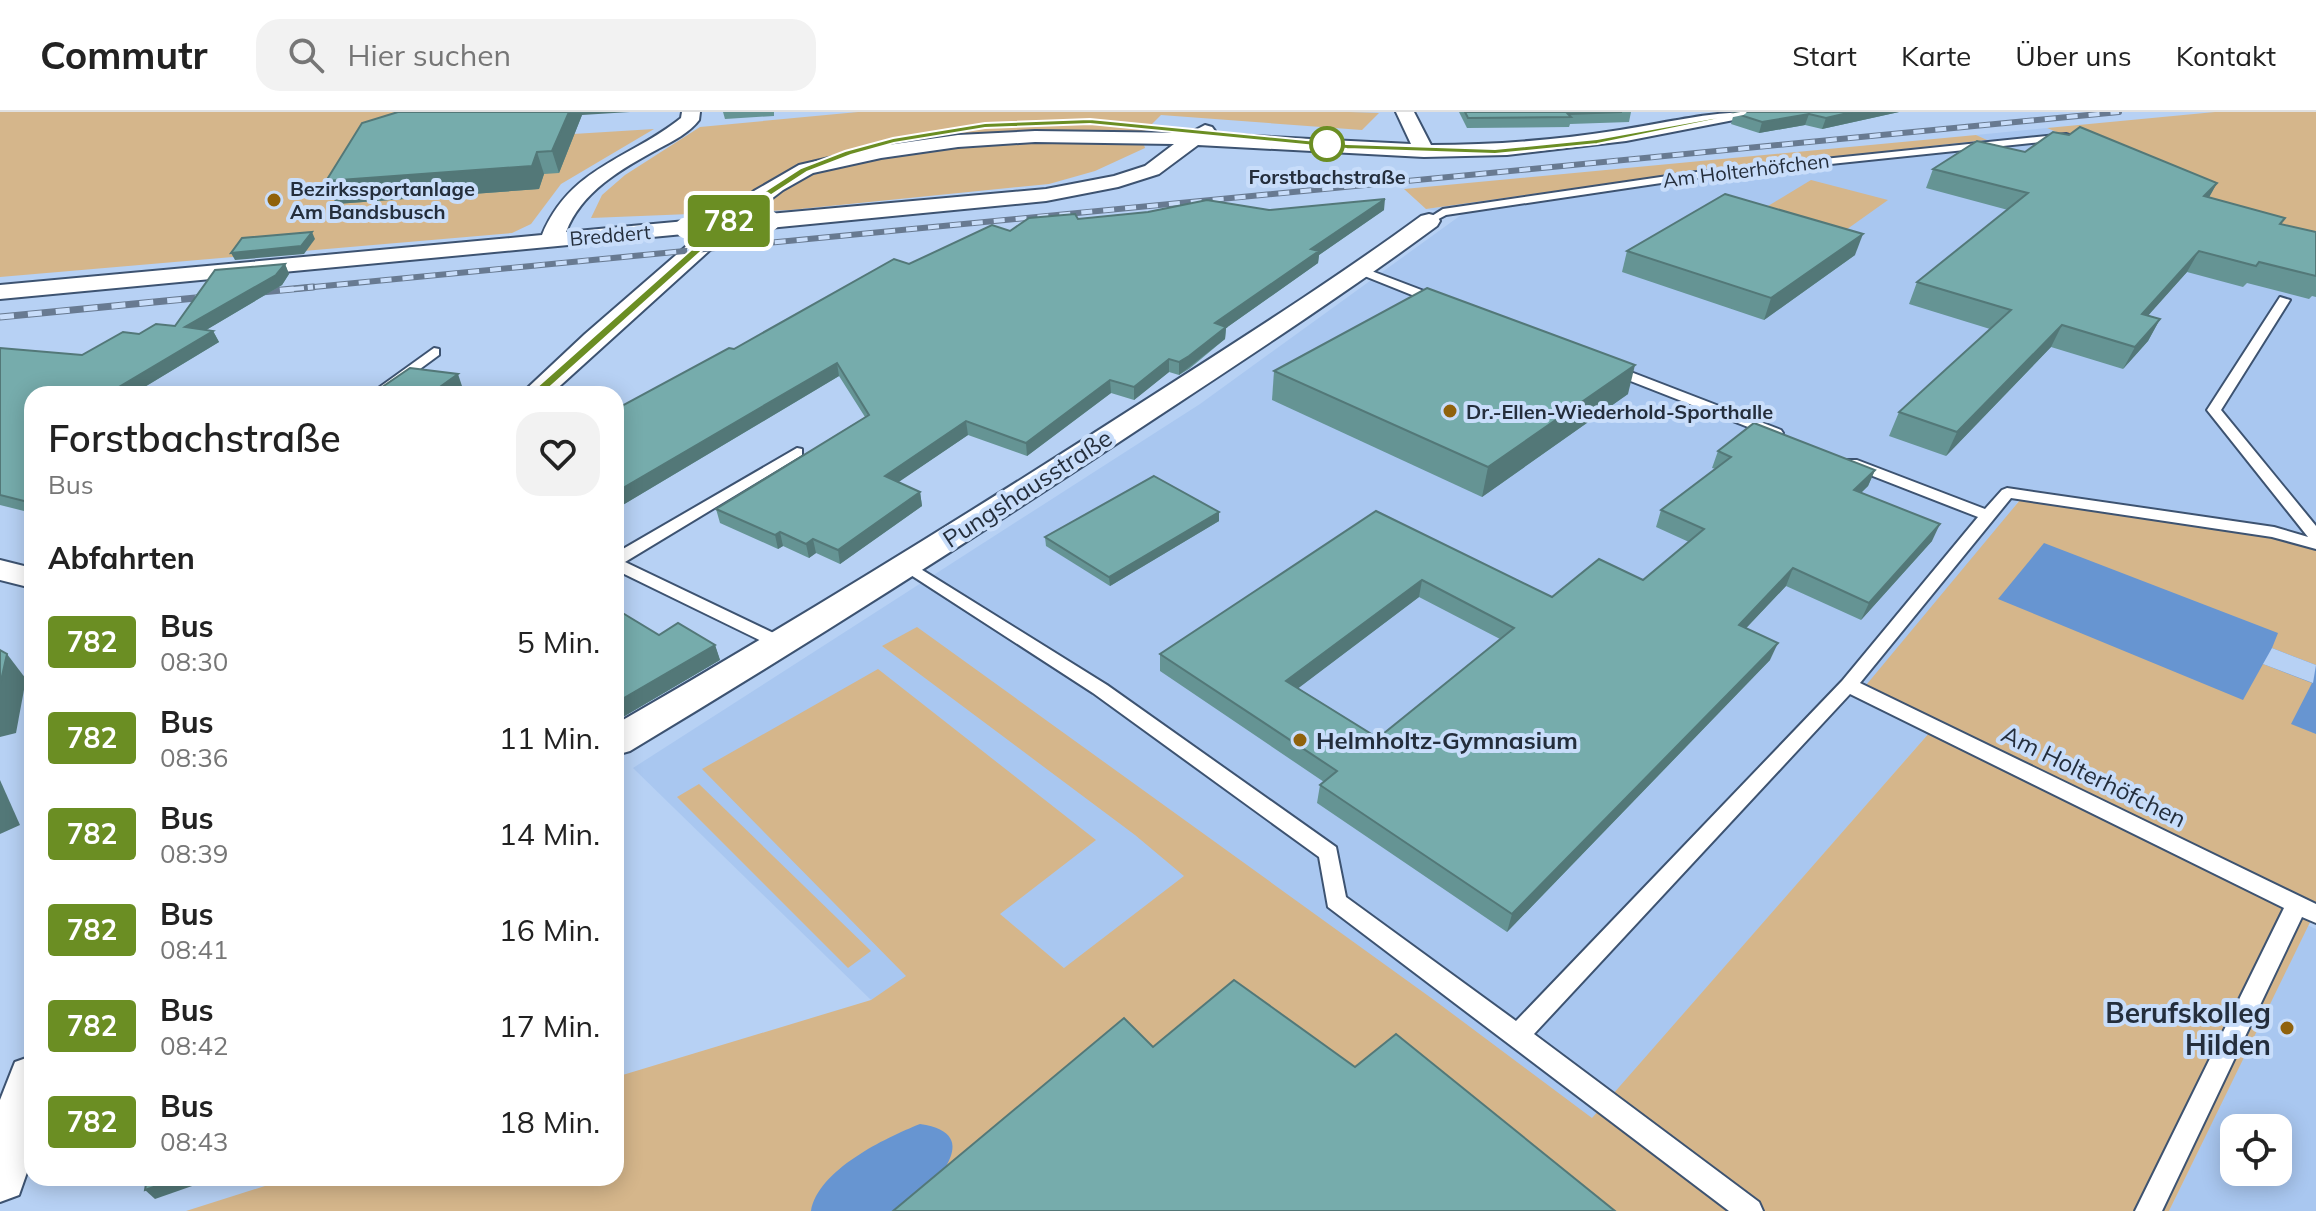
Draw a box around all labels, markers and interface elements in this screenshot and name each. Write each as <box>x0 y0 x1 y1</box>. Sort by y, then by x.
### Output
search box <box>256 19 816 91</box>
text: Commutr <box>40 31 208 79</box>
icon: search <box>284 33 328 77</box>
text: Hier suchen <box>348 36 511 74</box>
text: Start <box>1792 38 1857 73</box>
text: Karte <box>1901 38 1971 73</box>
text: Über uns <box>2015 38 2132 73</box>
text: Kontakt <box>2176 38 2276 73</box>
marker: Forstbachstraße <box>1310 127 1344 161</box>
street label: Am Holterhöfchen <box>1661 147 1831 193</box>
place label: Forstbachstraße <box>1248 164 1406 189</box>
place label: Bezirkssportanlage Am Bandsbusch <box>290 176 475 224</box>
marker: Bezirkssportanlage Am Bandsbusch <box>265 191 283 209</box>
line badge: 782 <box>683 195 775 247</box>
text: 782 <box>704 203 754 238</box>
street label: Breddert <box>568 219 652 251</box>
place label: Dr.-Ellen-Wiederhold-Sporthalle <box>1466 399 1773 424</box>
marker: Dr.-Ellen-Wiederhold-Sporthalle <box>1441 402 1459 420</box>
button: heart <box>516 412 600 496</box>
text: Forstbachstraße <box>48 414 341 462</box>
street label: Pungshausstraße <box>937 422 1117 554</box>
text: Bus <box>48 468 94 501</box>
text: Abfahrten <box>48 539 195 577</box>
text: Bus <box>160 607 214 645</box>
text: 5 Min. <box>517 623 600 661</box>
text: 782 <box>67 624 117 659</box>
text: 08:30 <box>160 645 228 678</box>
text: Bus <box>160 703 214 741</box>
street label: Am Holterhöfchen <box>1997 718 2191 834</box>
text: 11 Min. <box>499 719 600 757</box>
text: 782 <box>67 720 117 755</box>
place label: Helmholtz-Gymnasium <box>1316 725 1578 755</box>
marker: Helmholtz-Gymnasium <box>1291 731 1309 749</box>
text: 08:36 <box>160 741 228 774</box>
text: Bus <box>160 799 214 837</box>
text: 14 Min. <box>499 815 600 853</box>
text: 782 <box>67 816 117 851</box>
text: 08:39 <box>160 837 228 870</box>
text: Bus <box>160 895 214 933</box>
text: 16 Min. <box>499 911 600 949</box>
text: 782 <box>67 912 117 947</box>
text: 08:41 <box>160 933 228 966</box>
text: Bus <box>160 991 214 1029</box>
place label: Berufskolleg Hilden <box>2105 995 2271 1062</box>
text: 17 Min. <box>499 1007 600 1045</box>
text: 782 <box>67 1008 117 1043</box>
marker: Berufskolleg Hilden <box>2278 1019 2296 1037</box>
text: 08:42 <box>160 1029 228 1062</box>
text: Bus <box>160 1087 214 1125</box>
text: 18 Min. <box>499 1103 600 1141</box>
text: 782 <box>67 1104 117 1139</box>
map controls <box>2220 1114 2292 1186</box>
button: locate <box>2220 1114 2292 1186</box>
text: 08:43 <box>160 1125 228 1158</box>

